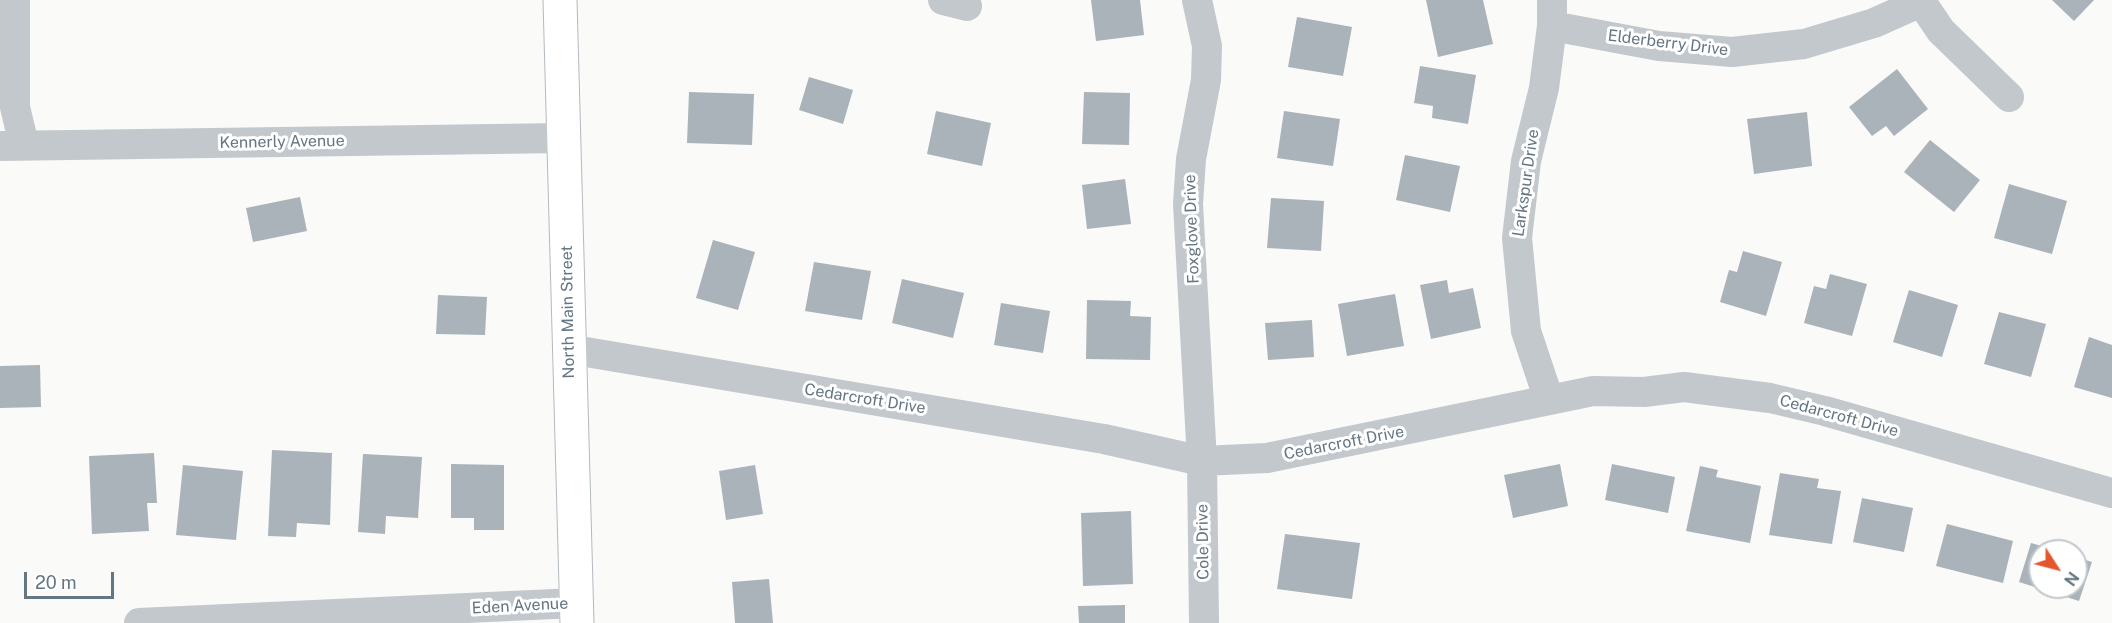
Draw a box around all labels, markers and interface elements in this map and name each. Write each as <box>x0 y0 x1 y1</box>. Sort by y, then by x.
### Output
street label: Elderberry Drive <box>1607 26 1729 60</box>
street label: Larkspur Drive <box>1509 128 1543 238</box>
street label: Kennerly Avenue <box>219 131 345 153</box>
street label: Foxglove Drive <box>1180 174 1204 284</box>
street label: North Main Street <box>557 245 579 379</box>
street label: Cedarcroft Drive <box>803 380 927 418</box>
street label: Cedarcroft Drive <box>1777 391 1901 441</box>
street label: Cedarcroft Drive <box>1282 422 1406 464</box>
street label: Cole Drive <box>1193 504 1213 580</box>
north arrow <box>2028 539 2088 599</box>
scale bar <box>27 560 117 598</box>
text: N <box>2060 568 2083 589</box>
text: 20 m <box>35 572 77 593</box>
street label: Eden Avenue <box>471 594 569 618</box>

